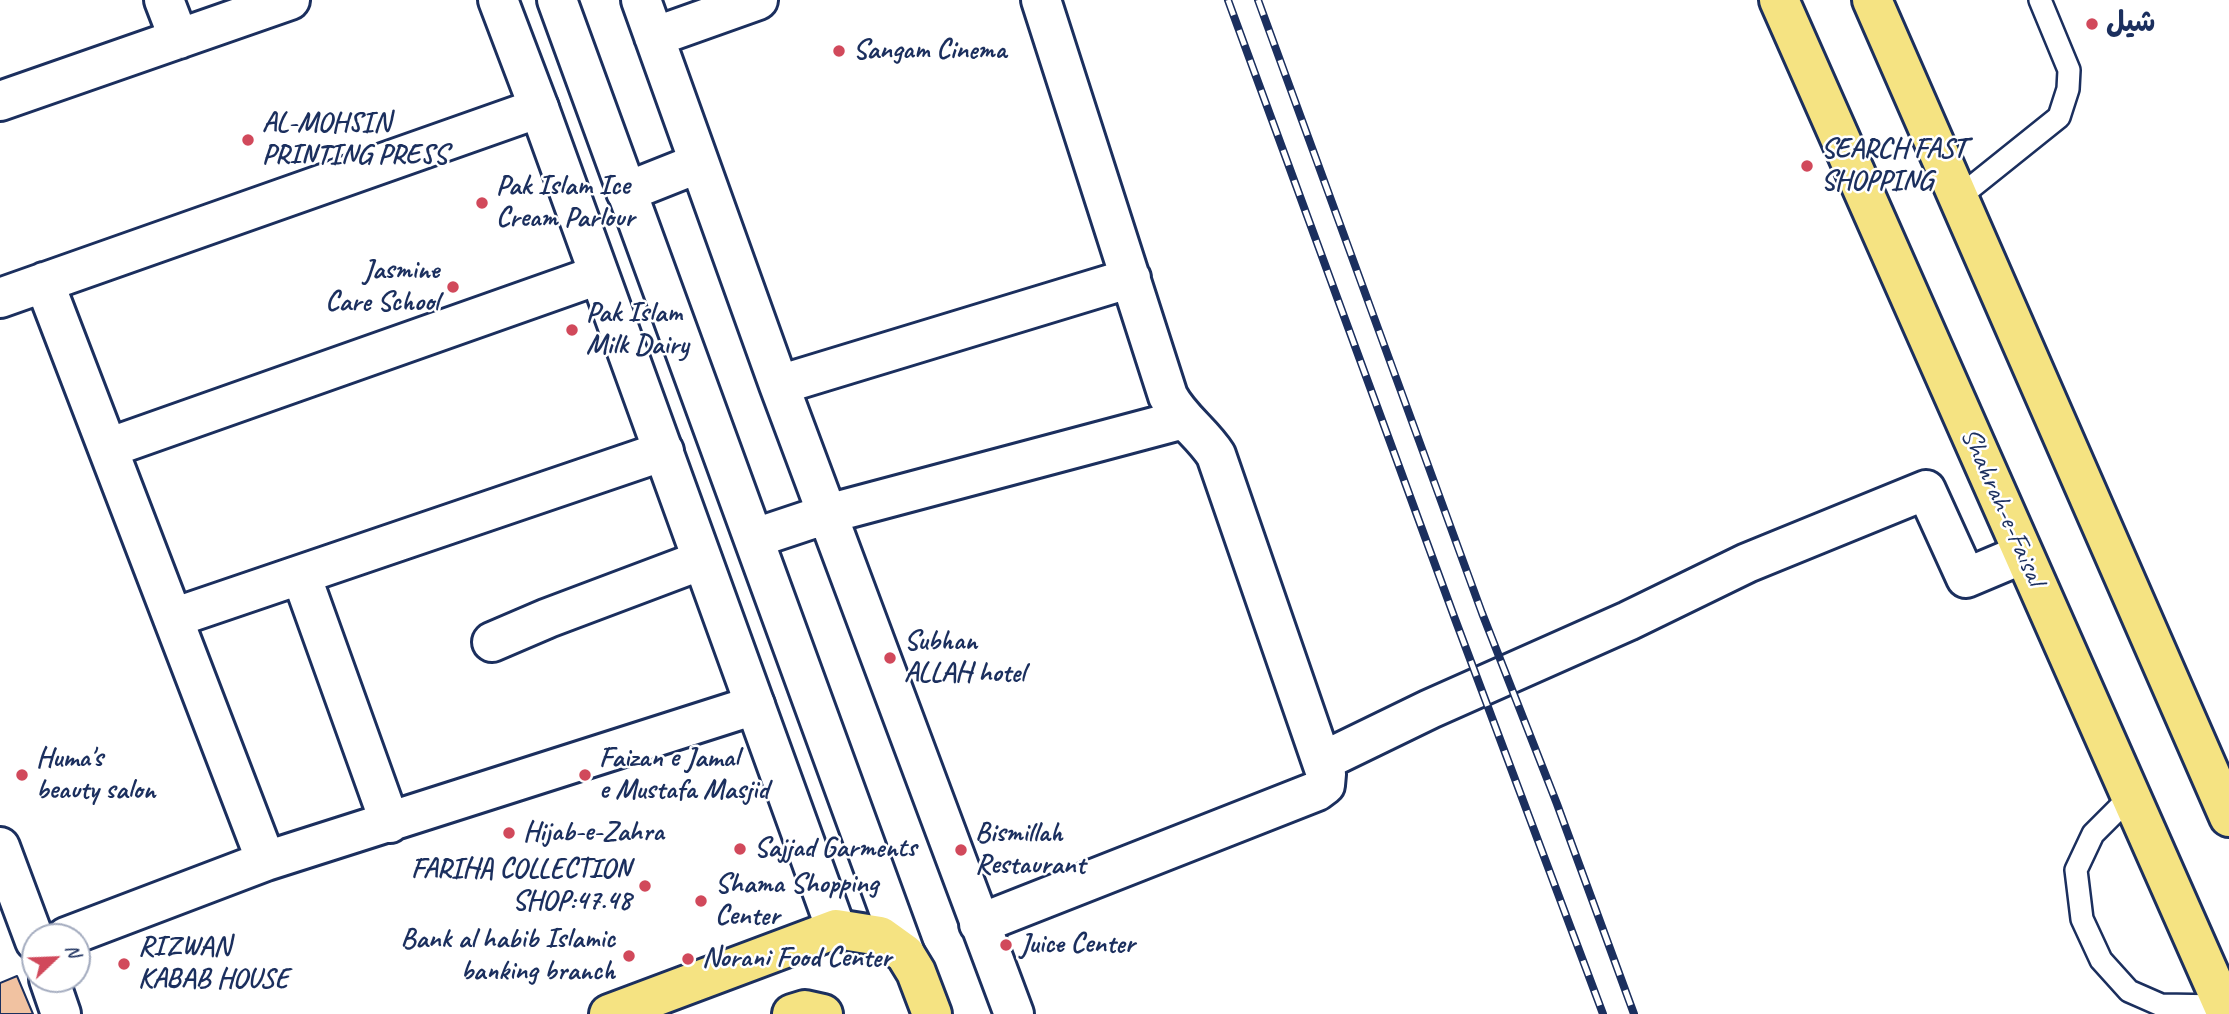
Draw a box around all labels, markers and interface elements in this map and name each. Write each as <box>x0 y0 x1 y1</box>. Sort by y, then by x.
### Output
place label: شیل <box>2106 7 2155 41</box>
marker: شیل <box>2084 16 2100 32</box>
place label: Sangam Cinema <box>853 34 1006 68</box>
marker: Sangam Cinema <box>831 43 847 59</box>
place label: AL-MOHSIN PRINTING PRESS <box>262 107 447 173</box>
marker: AL-MOHSIN PRINTING PRESS <box>240 132 256 148</box>
place label: SEARCH FAST SHOPPING <box>1821 133 1966 199</box>
marker: SEARCH FAST SHOPPING <box>1799 158 1815 174</box>
place label: Pak Islam Ice Cream Parlour <box>496 170 634 236</box>
marker: Pak Islam Ice Cream Parlour <box>474 195 490 211</box>
place label: Jasmine Care School <box>325 254 439 320</box>
marker: Jasmine Care School <box>445 279 461 295</box>
place label: Pak Islam Milk Dairy <box>586 297 688 363</box>
marker: Pak Islam Milk Dairy <box>564 322 580 338</box>
street label: Shahrah-e-Faisal <box>1952 423 2052 591</box>
place label: Subhan ALLAH hotel <box>904 625 1025 691</box>
marker: Subhan ALLAH hotel <box>882 650 898 666</box>
place label: Huma's beauty salon <box>36 742 155 808</box>
place label: Faizan e Jamal e Mustafa Masjid <box>599 742 768 808</box>
marker: Huma's beauty salon <box>14 767 30 783</box>
marker: Faizan e Jamal e Mustafa Masjid <box>577 767 593 783</box>
place label: Hijab-e-Zahra <box>523 816 664 850</box>
place label: Bismillah Restaurant <box>975 817 1085 883</box>
marker: Hijab-e-Zahra <box>501 825 517 841</box>
place label: Sajjad Garments <box>754 832 916 866</box>
marker: Sajjad Garments <box>732 841 748 857</box>
marker: Bismillah Restaurant <box>953 842 969 858</box>
place label: FARIHA COLLECTION SHOP:47.48 <box>411 853 631 919</box>
place label: Shama Shopping Center <box>715 868 878 934</box>
marker: FARIHA COLLECTION SHOP:47.48 <box>637 878 653 894</box>
marker: Shama Shopping Center <box>693 893 709 909</box>
north arrow <box>21 923 91 993</box>
place label: Bank al habib Islamic banking branch <box>401 923 615 989</box>
place label: Juice Center <box>1020 928 1135 962</box>
place label: RIZWAN KABAB HOUSE <box>138 931 288 997</box>
marker: Juice Center <box>998 937 1014 953</box>
text: N <box>60 940 87 961</box>
place label: Norani Food Center <box>702 942 891 976</box>
marker: Bank al habib Islamic banking branch <box>621 948 637 964</box>
marker: Norani Food Center <box>680 951 696 967</box>
marker: RIZWAN KABAB HOUSE <box>116 956 132 972</box>

